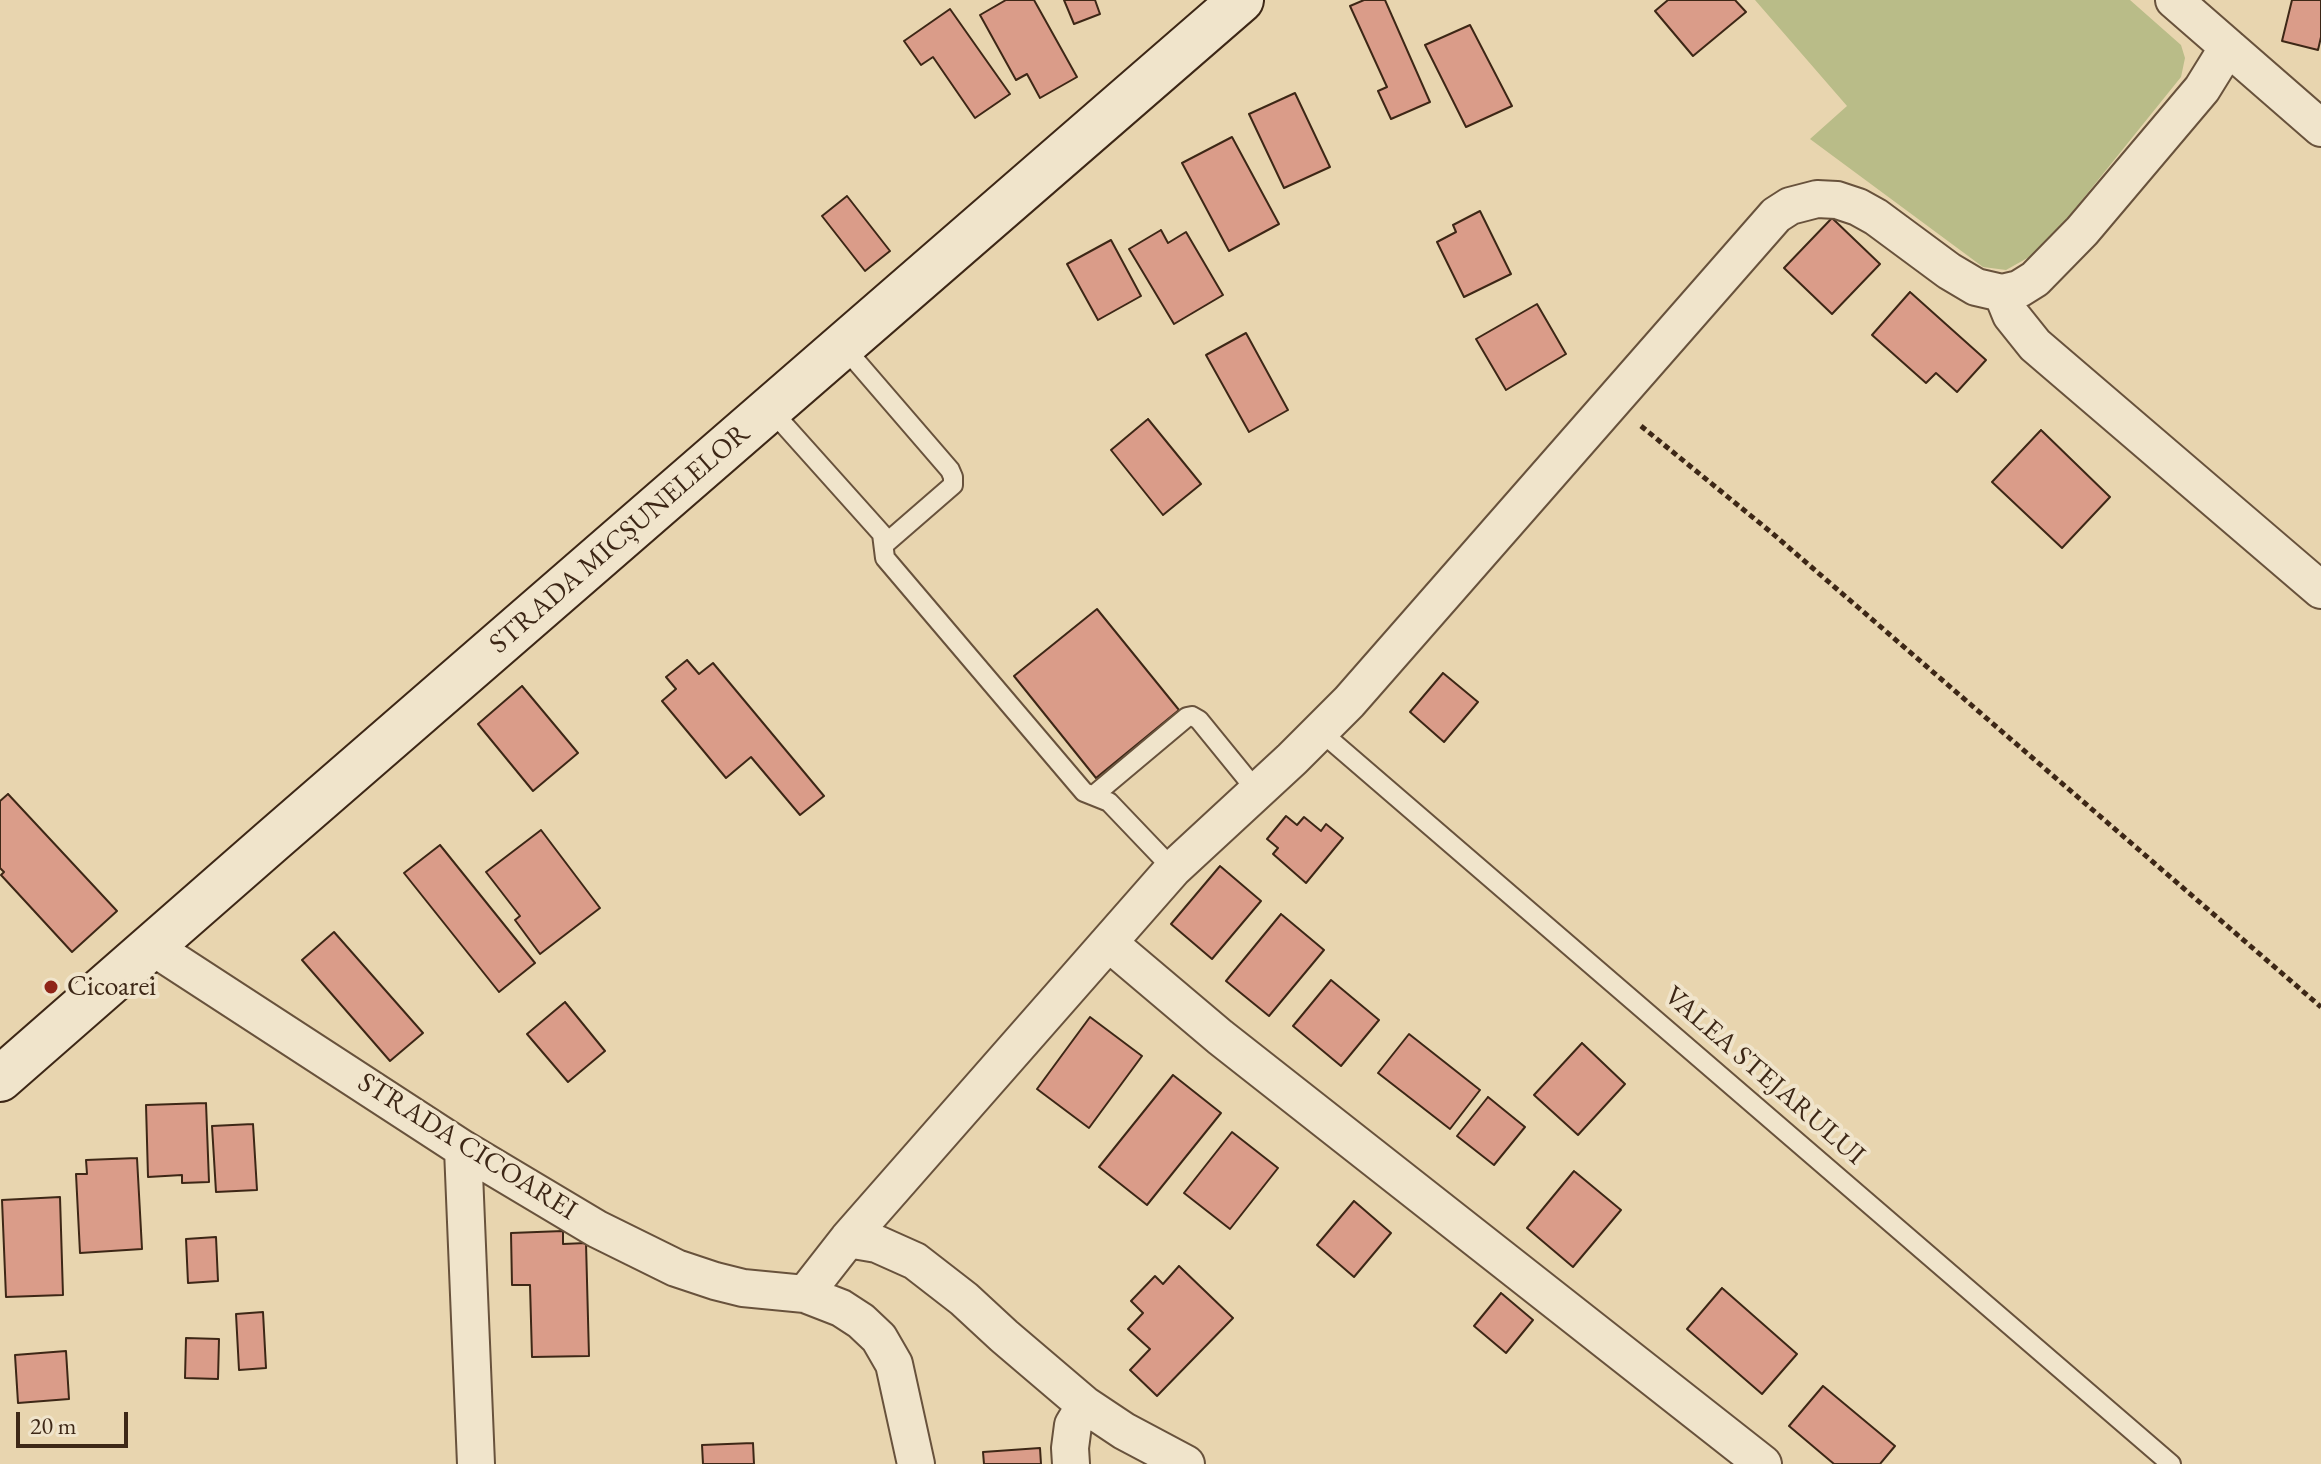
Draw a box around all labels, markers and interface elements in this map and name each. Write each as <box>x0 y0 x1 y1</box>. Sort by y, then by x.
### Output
street label: STRADA MICȘUNELELOR <box>483 417 757 661</box>
place label: Cicoarei <box>67 970 156 1004</box>
marker: Cicoarei <box>42 978 60 996</box>
street label: VALEA STEJARULUI <box>1657 980 1871 1172</box>
street label: STRADA CICOAREI <box>351 1066 583 1228</box>
scale bar <box>20 1396 132 1446</box>
text: 20 m <box>30 1410 77 1441</box>

